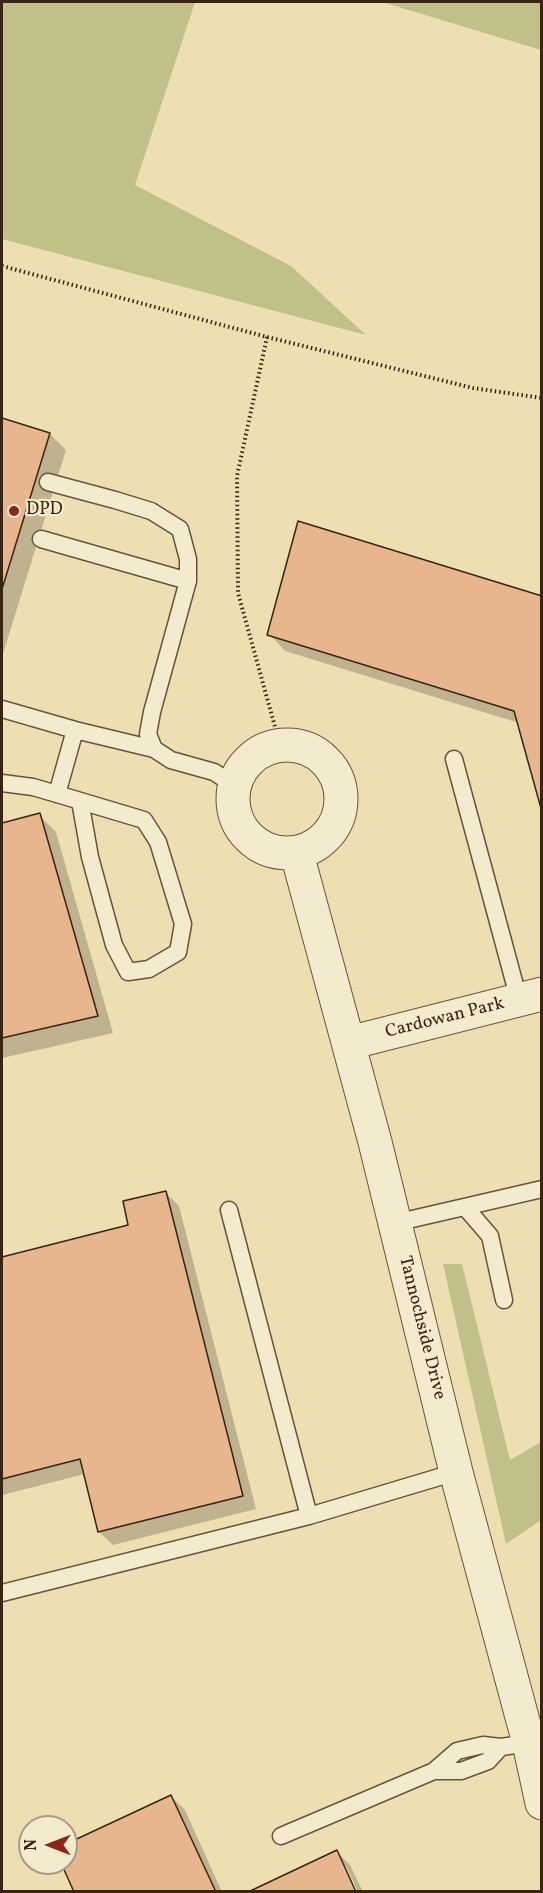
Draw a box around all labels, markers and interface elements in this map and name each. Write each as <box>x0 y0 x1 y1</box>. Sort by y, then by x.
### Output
place label: DPD <box>26 500 63 522</box>
marker: DPD <box>7 504 21 518</box>
street label: Cardowan Park <box>383 994 507 1044</box>
street label: Tannochside Drive <box>393 1254 449 1402</box>
north arrow <box>18 1815 78 1875</box>
text: N <box>21 1839 43 1851</box>

